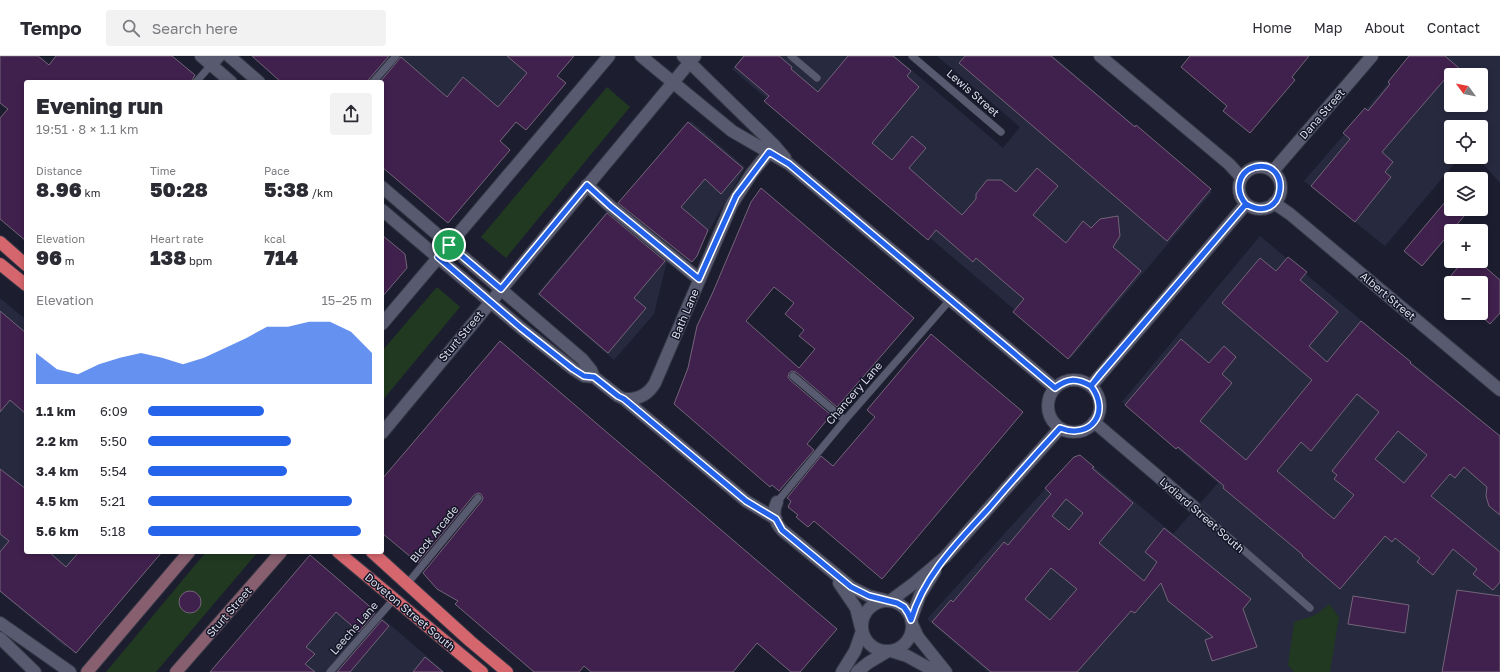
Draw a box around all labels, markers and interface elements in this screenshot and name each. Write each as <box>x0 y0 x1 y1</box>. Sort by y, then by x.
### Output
search box <box>106 10 386 46</box>
text: Tempo <box>20 16 82 39</box>
icon: search <box>120 17 142 39</box>
text: Search here <box>152 19 238 37</box>
text: Home <box>1252 19 1292 36</box>
text: Map <box>1314 19 1342 36</box>
text: About <box>1364 19 1405 36</box>
text: Contact <box>1427 19 1480 36</box>
street label: Lewis Street <box>944 66 1002 119</box>
north arrow <box>1444 68 1488 112</box>
map controls <box>1444 68 1488 320</box>
street label: Dana Street <box>1296 86 1347 141</box>
text: Evening run <box>36 92 163 119</box>
button: share <box>330 93 372 135</box>
button: locate <box>1444 120 1488 164</box>
text: 19:51 · 8 × 1.1 km <box>36 121 139 137</box>
text: Distance <box>36 164 82 177</box>
text: Time <box>150 164 176 177</box>
text: Pace <box>264 164 290 177</box>
button: layers <box>1444 172 1488 216</box>
text: 8.96 <box>36 177 82 201</box>
text: 50:28 <box>150 177 208 201</box>
text: 5:38 <box>264 177 309 201</box>
text: km <box>82 186 100 199</box>
text: /km <box>309 186 333 199</box>
button: + <box>1444 224 1488 268</box>
pin <box>432 228 466 262</box>
text: Elevation <box>36 232 85 245</box>
text: Heart rate <box>150 232 204 245</box>
text: kcal <box>264 232 286 245</box>
icon: arrive <box>438 234 460 256</box>
text: 96 <box>36 245 62 269</box>
text: 138 <box>150 245 186 269</box>
text: 714 <box>264 245 298 269</box>
text: m <box>62 254 75 267</box>
text: bpm <box>186 254 212 267</box>
street label: Albert Street <box>1358 269 1419 322</box>
button: − <box>1444 276 1488 320</box>
street label: Bath Lane <box>668 287 701 341</box>
text: Elevation <box>36 292 94 308</box>
text: 15–25 m <box>321 292 372 308</box>
street label: Sturt Street <box>436 308 486 364</box>
street label: Chancery Lane <box>823 359 884 427</box>
text: 1.1 km <box>36 403 76 419</box>
text: 6:09 <box>100 403 128 419</box>
text: 2.2 km <box>36 433 78 449</box>
text: 5:50 <box>100 433 127 449</box>
text: 3.4 km <box>36 463 78 479</box>
text: 5:54 <box>100 463 127 479</box>
street label: Lydiard Street South <box>1157 474 1247 555</box>
text: 4.5 km <box>36 493 78 509</box>
text: 5:21 <box>100 493 125 509</box>
street label: Block Arcade <box>407 503 460 565</box>
text: 5.6 km <box>36 523 79 539</box>
text: 5:18 <box>100 523 126 539</box>
street label: Doveton Street South <box>363 570 458 653</box>
street label: Sturt Street <box>203 584 254 639</box>
street label: Leechs Lane <box>327 599 380 657</box>

